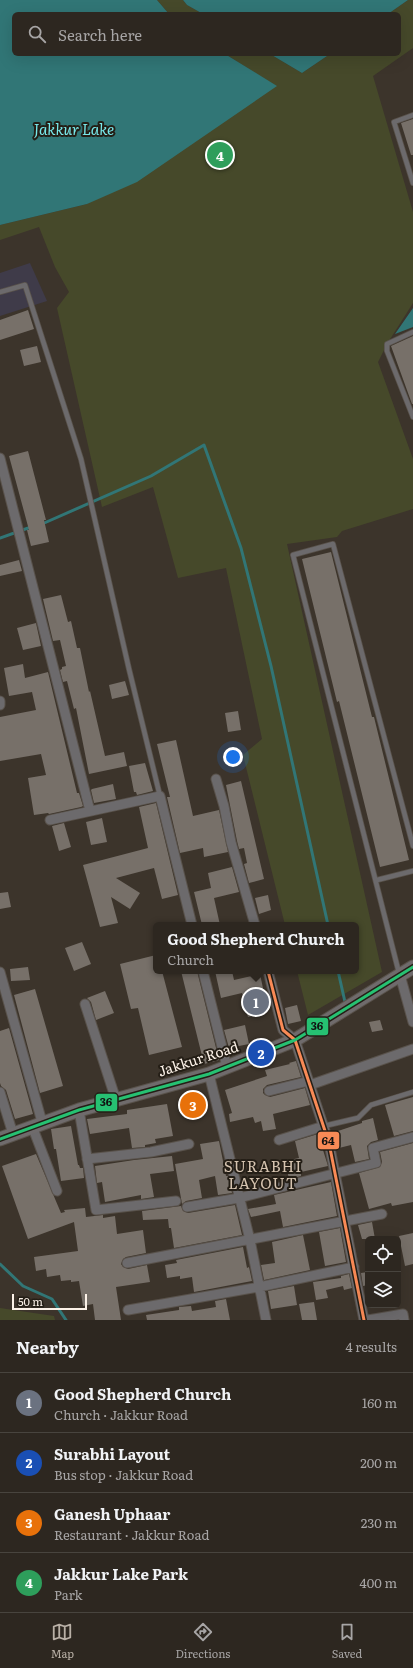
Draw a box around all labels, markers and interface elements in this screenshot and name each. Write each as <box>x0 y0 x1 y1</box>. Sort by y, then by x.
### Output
search box <box>12 12 401 56</box>
icon: search <box>26 23 48 45</box>
text: Search here <box>58 23 142 46</box>
water label: Jakkur Lake <box>34 117 114 140</box>
pin: 4 <box>207 140 233 170</box>
your location <box>223 747 243 767</box>
popup <box>153 922 359 974</box>
text: Good Shepherd Church <box>167 927 345 950</box>
text: Church <box>167 950 214 969</box>
pin: 1 <box>243 987 269 1017</box>
line badge: 36 <box>306 1017 329 1036</box>
text: 36 <box>311 1017 324 1033</box>
street label: Jakkur Road <box>155 1035 241 1080</box>
pin: 2 <box>248 1038 274 1068</box>
pin: 3 <box>180 1090 206 1120</box>
line badge: 36 <box>95 1093 118 1112</box>
text: 36 <box>100 1093 113 1109</box>
line badge: 64 <box>317 1131 340 1150</box>
text: 64 <box>321 1132 335 1148</box>
district label: SURABHI LAYOUT <box>224 1154 302 1194</box>
map controls <box>365 1236 401 1308</box>
button: locate <box>365 1236 401 1272</box>
button: layers <box>365 1272 401 1308</box>
scale bar <box>12 1292 87 1311</box>
text: 50 m <box>18 1293 43 1309</box>
text: Nearby <box>16 1334 79 1359</box>
text: 4 results <box>346 1337 397 1356</box>
text: Good Shepherd Church <box>54 1382 231 1405</box>
text: 1 <box>26 1393 32 1412</box>
text: 160 m <box>362 1393 397 1412</box>
text: Church · Jakkur Road <box>54 1405 188 1424</box>
text: Surabhi Layout <box>54 1442 170 1465</box>
text: 2 <box>26 1453 32 1472</box>
text: 200 m <box>360 1453 397 1472</box>
text: Bus stop · Jakkur Road <box>54 1465 193 1484</box>
text: Ganesh Uphaar <box>54 1502 170 1525</box>
text: 3 <box>25 1513 33 1532</box>
text: 230 m <box>361 1513 397 1532</box>
text: Restaurant · Jakkur Road <box>54 1525 209 1544</box>
text: Jakkur Lake Park <box>54 1562 188 1585</box>
text: 4 <box>25 1573 33 1592</box>
text: 400 m <box>360 1573 397 1592</box>
text: Park <box>54 1585 83 1604</box>
tab: Map <box>51 1621 74 1661</box>
tab: Directions <box>175 1621 230 1661</box>
tab: Saved <box>332 1621 362 1661</box>

